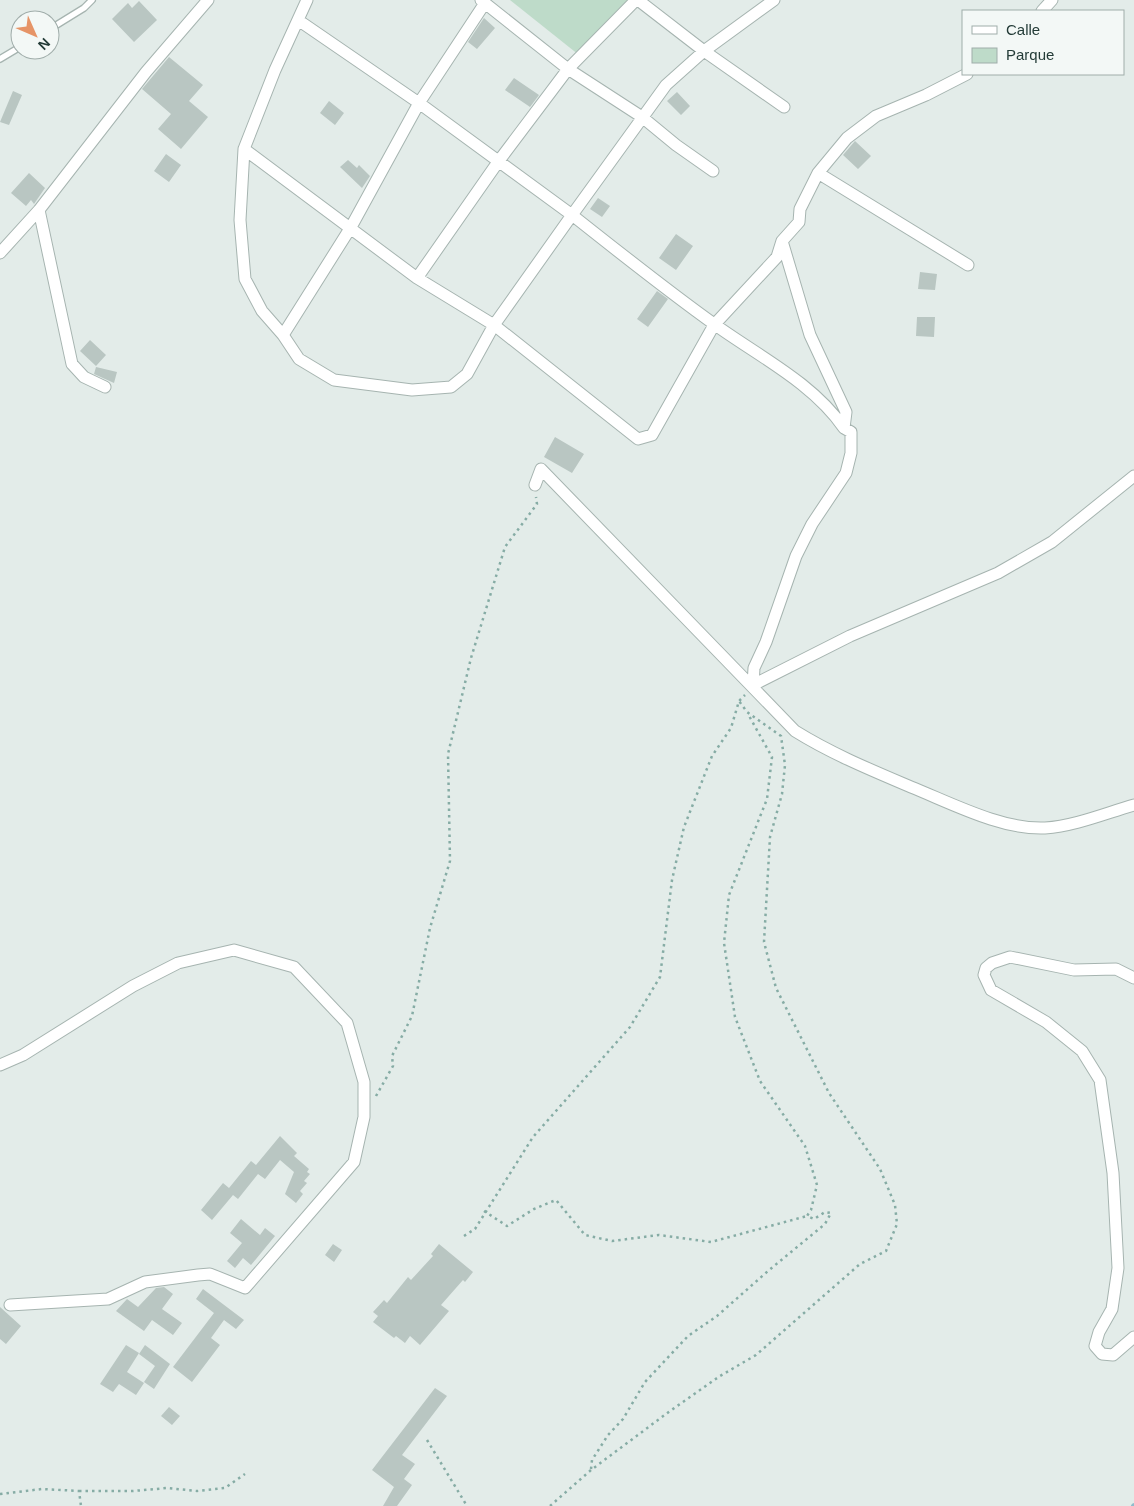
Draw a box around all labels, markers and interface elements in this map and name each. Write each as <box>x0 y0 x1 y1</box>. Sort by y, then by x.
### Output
north arrow <box>10 10 60 60</box>
legend <box>962 10 1124 75</box>
text: Calle <box>1006 21 1040 38</box>
text: N <box>35 35 53 53</box>
text: Parque <box>1006 46 1054 63</box>

